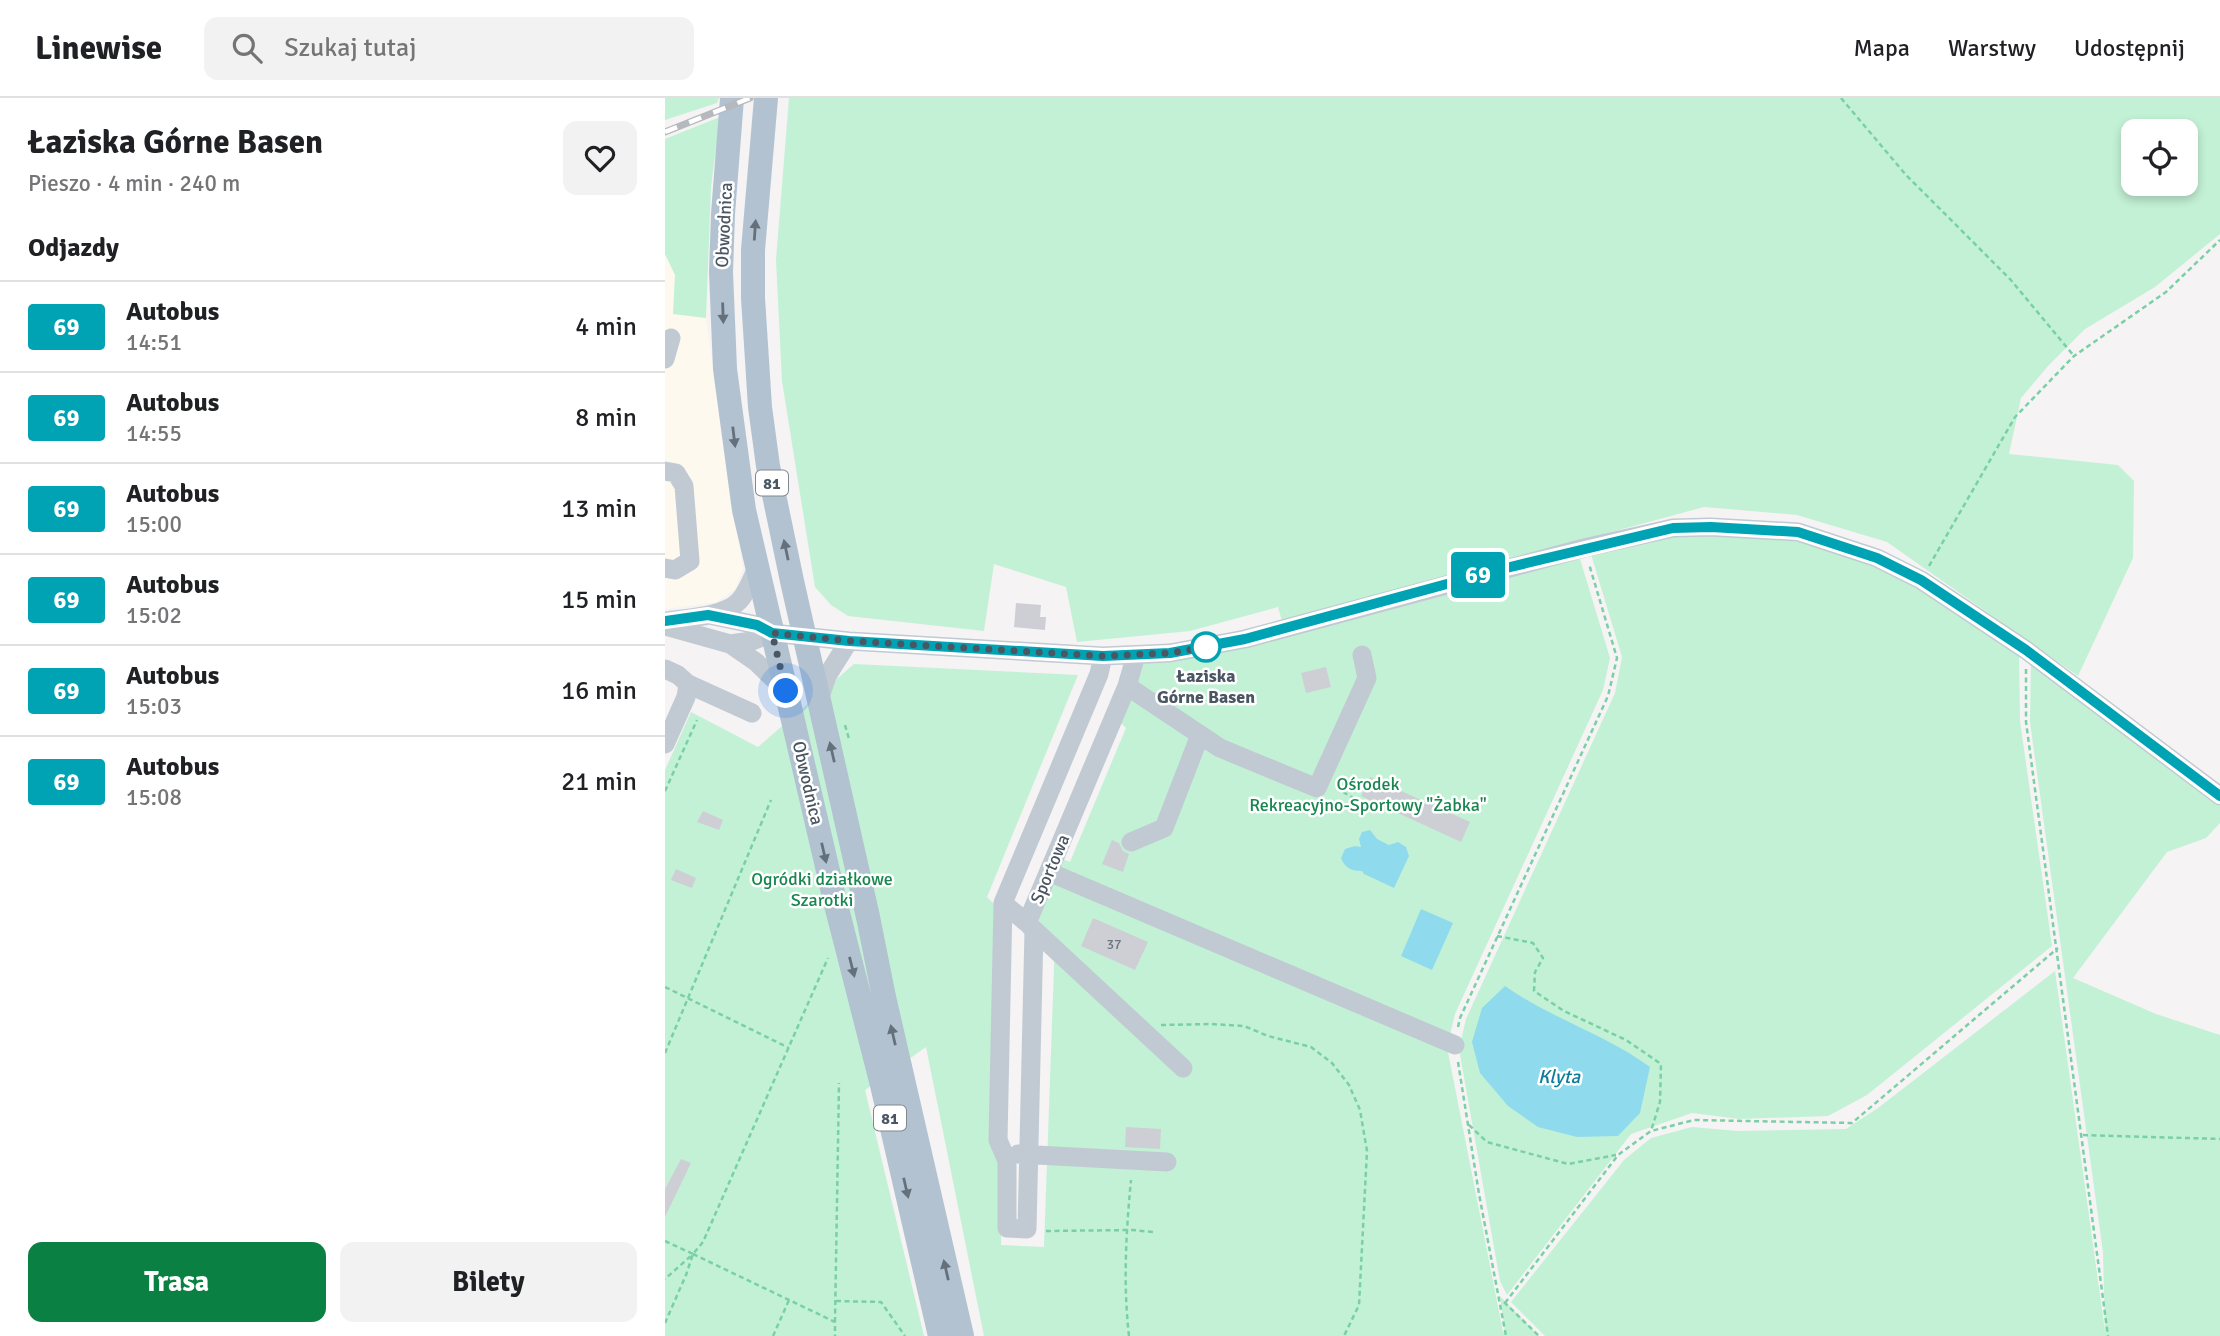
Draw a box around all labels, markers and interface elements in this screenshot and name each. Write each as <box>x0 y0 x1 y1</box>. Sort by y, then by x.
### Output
search box <box>204 17 694 80</box>
text: Linewise <box>35 28 162 69</box>
icon: search <box>228 29 266 67</box>
text: Szukaj tutaj <box>284 32 416 64</box>
text: Mapa <box>1853 33 1910 63</box>
text: Warstwy <box>1948 33 2036 63</box>
text: Udostępnij <box>2074 33 2185 63</box>
map controls <box>2121 119 2198 196</box>
button: locate <box>2121 119 2198 196</box>
button: heart <box>563 121 637 195</box>
text: Łaziska Górne Basen <box>28 122 323 163</box>
text: Pieszo · 4 min · 240 m <box>28 169 240 198</box>
street label: Obwodnica <box>711 182 737 268</box>
one-way arrow <box>750 219 761 241</box>
text: Odjazdy <box>28 232 119 264</box>
text: Autobus <box>126 296 219 328</box>
one-way arrow <box>717 302 728 324</box>
text: 4 min <box>575 311 637 343</box>
text: 69 <box>54 312 79 342</box>
text: 14:51 <box>126 328 182 357</box>
text: Autobus <box>126 387 219 419</box>
text: 8 min <box>575 402 637 434</box>
text: 69 <box>54 403 79 433</box>
text: 14:55 <box>126 419 182 448</box>
one-way arrow <box>728 426 739 448</box>
road number: 81 <box>756 470 788 496</box>
text: Autobus <box>126 478 219 510</box>
text: 13 min <box>561 493 637 525</box>
text: 69 <box>54 494 79 524</box>
text: 15:00 <box>126 510 182 539</box>
one-way arrow <box>780 539 791 561</box>
line badge: 69 <box>1447 552 1509 598</box>
text: 69 <box>1465 560 1491 590</box>
text: Autobus <box>126 569 219 601</box>
text: 15 min <box>561 584 637 616</box>
text: 69 <box>54 585 79 615</box>
text: 15:02 <box>126 601 182 630</box>
marker: Łaziska Górne Basen <box>1191 632 1221 662</box>
text: Autobus <box>126 660 219 692</box>
place label: Łaziska Górne Basen <box>1157 665 1255 708</box>
your location <box>768 673 803 708</box>
text: 16 min <box>561 675 637 707</box>
text: 69 <box>54 676 79 706</box>
text: 15:03 <box>126 692 182 721</box>
street label: Obwodnica <box>788 739 828 827</box>
one-way arrow <box>826 741 837 763</box>
text: Autobus <box>126 751 219 783</box>
text: 21 min <box>561 766 637 798</box>
text: 69 <box>54 767 79 797</box>
park label: Ośrodek Rekreacyjno-Sportowy "Żabka" <box>1249 773 1487 816</box>
text: 15:08 <box>126 783 182 812</box>
street label: Sportowa <box>1026 831 1074 907</box>
one-way arrow <box>819 842 830 864</box>
park label: Ogródki działkowe Szarotki <box>751 868 893 911</box>
house number: 37 <box>1106 936 1122 953</box>
one-way arrow <box>847 956 858 978</box>
one-way arrow <box>887 1024 898 1046</box>
water label: Klyta <box>1538 1065 1581 1089</box>
road number: 81 <box>874 1106 906 1130</box>
one-way arrow <box>900 1177 911 1199</box>
button: Trasa <box>28 1242 326 1322</box>
button: Bilety <box>340 1242 637 1322</box>
one-way arrow <box>941 1258 952 1280</box>

